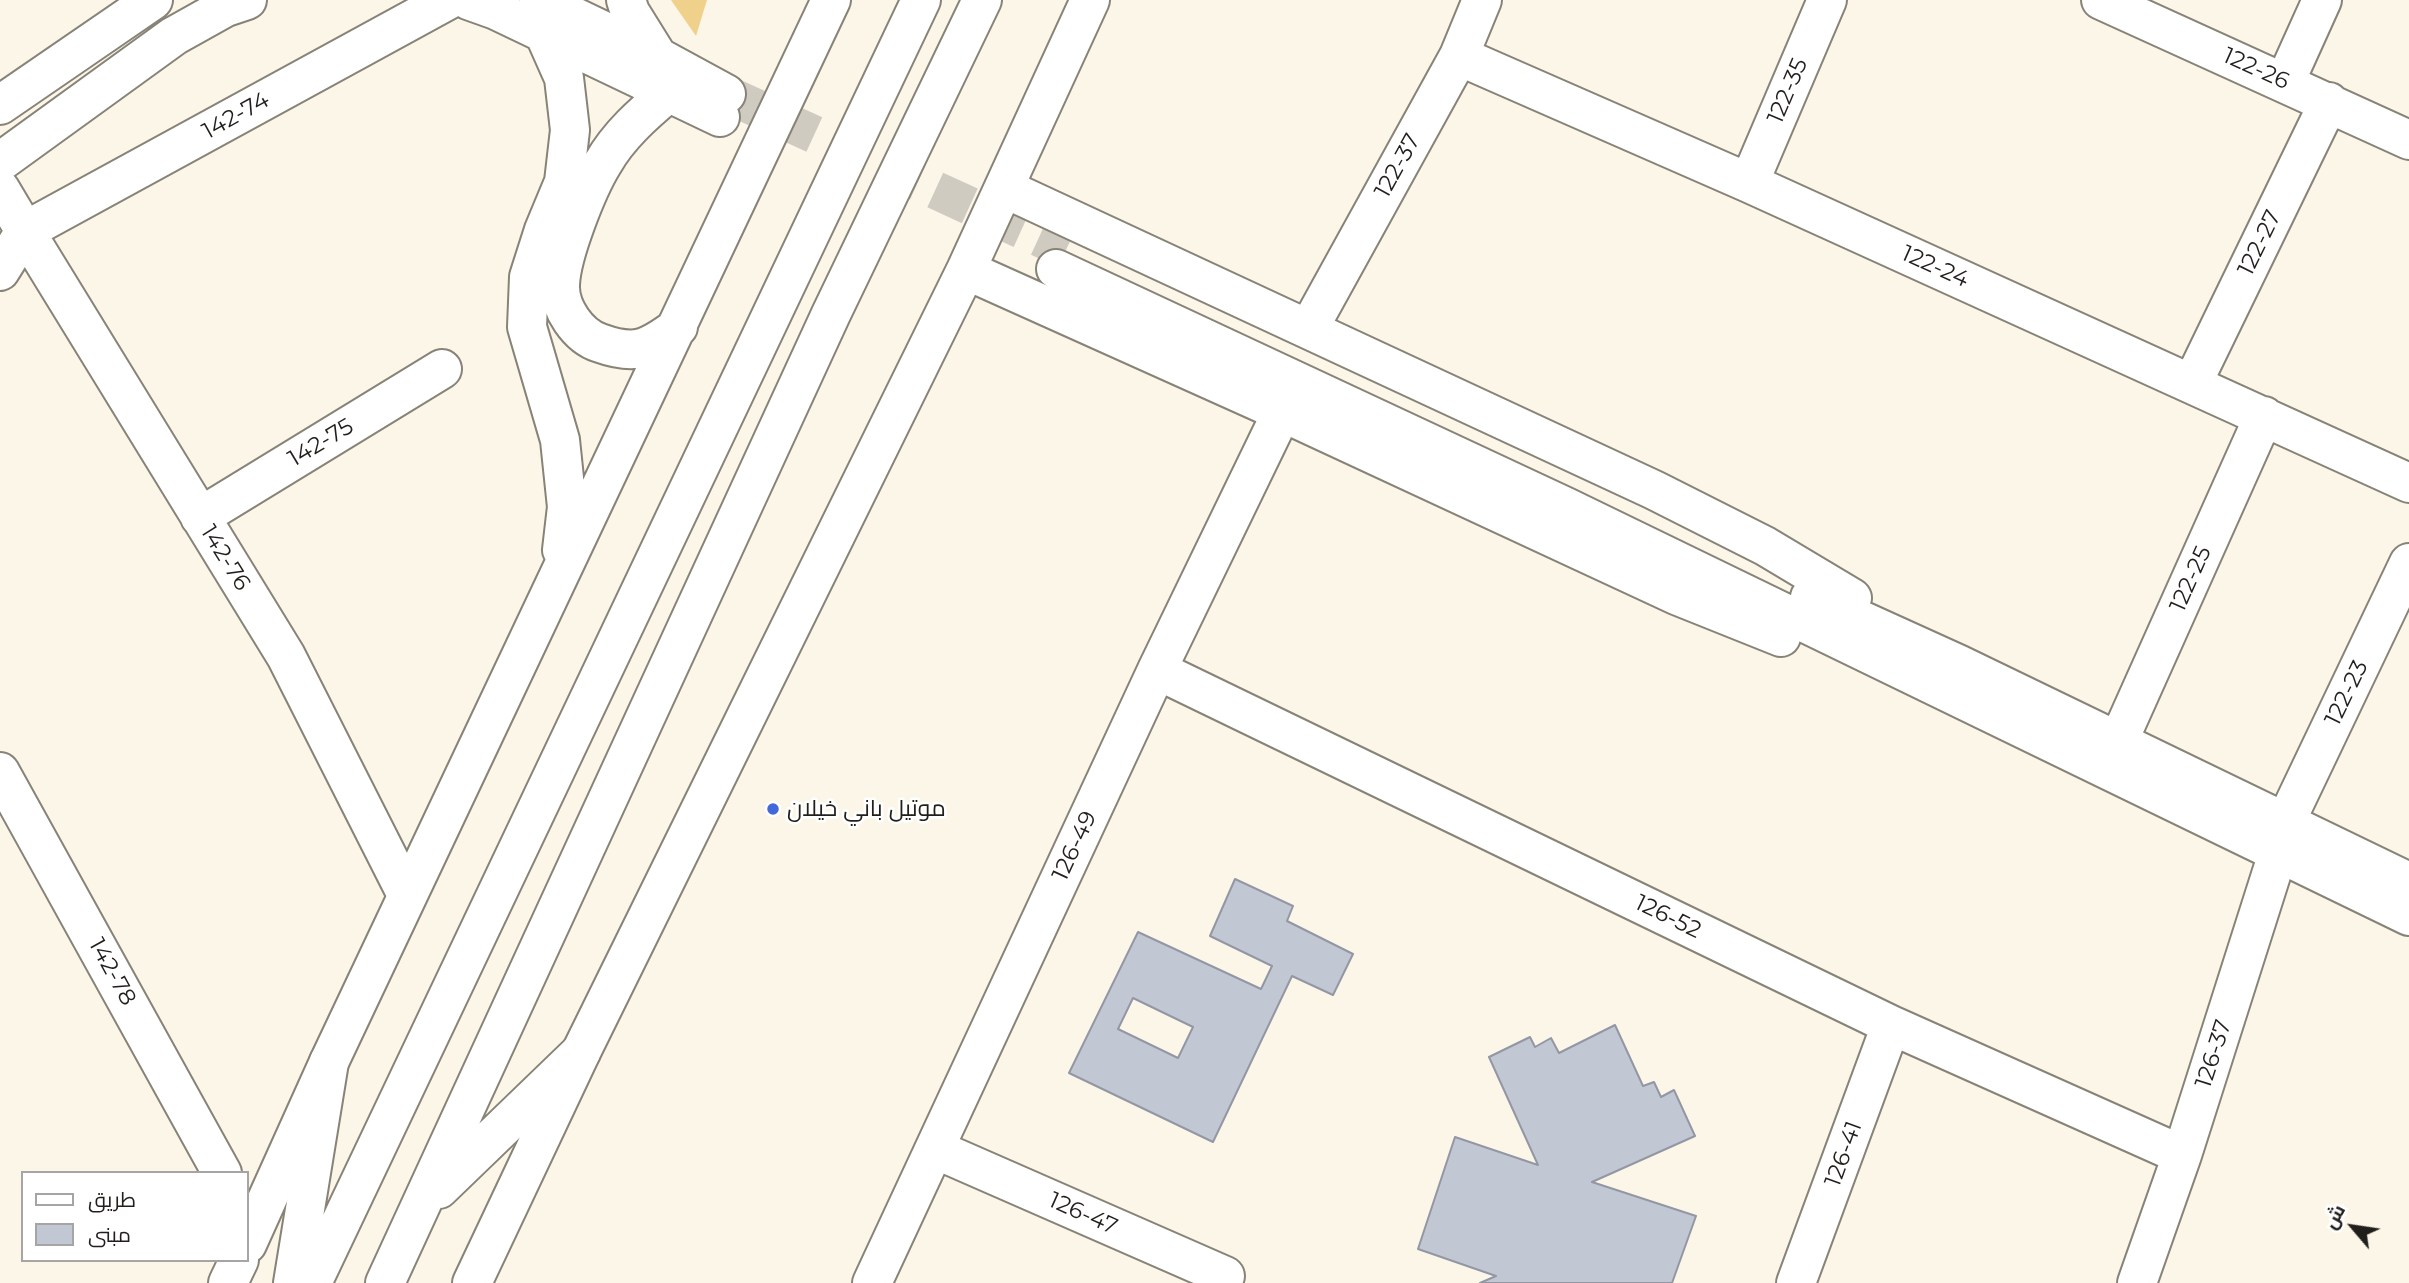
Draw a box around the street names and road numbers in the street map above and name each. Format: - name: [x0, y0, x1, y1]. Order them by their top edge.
- street label: 122-26: [2219, 42, 2293, 96]
- street label: 122-35: [1762, 54, 1814, 128]
- street label: 142-74: [198, 86, 274, 146]
- street label: 122-37: [1369, 129, 1427, 203]
- street label: 122-27: [2232, 206, 2288, 280]
- street label: 122-24: [1897, 240, 1973, 294]
- street label: 142-75: [283, 413, 359, 473]
- street label: 142-76: [194, 520, 256, 596]
- street label: 122-25: [2164, 542, 2218, 616]
- street label: 122-23: [2320, 656, 2374, 730]
- street label: 126-49: [1047, 807, 1103, 885]
- street label: 126-52: [1630, 889, 1706, 945]
- street label: 142-78: [82, 934, 142, 1010]
- street label: 126-37: [2190, 1016, 2238, 1092]
- street label: 126-41: [1820, 1118, 1868, 1190]
- street label: 126-47: [1044, 1187, 1122, 1241]

